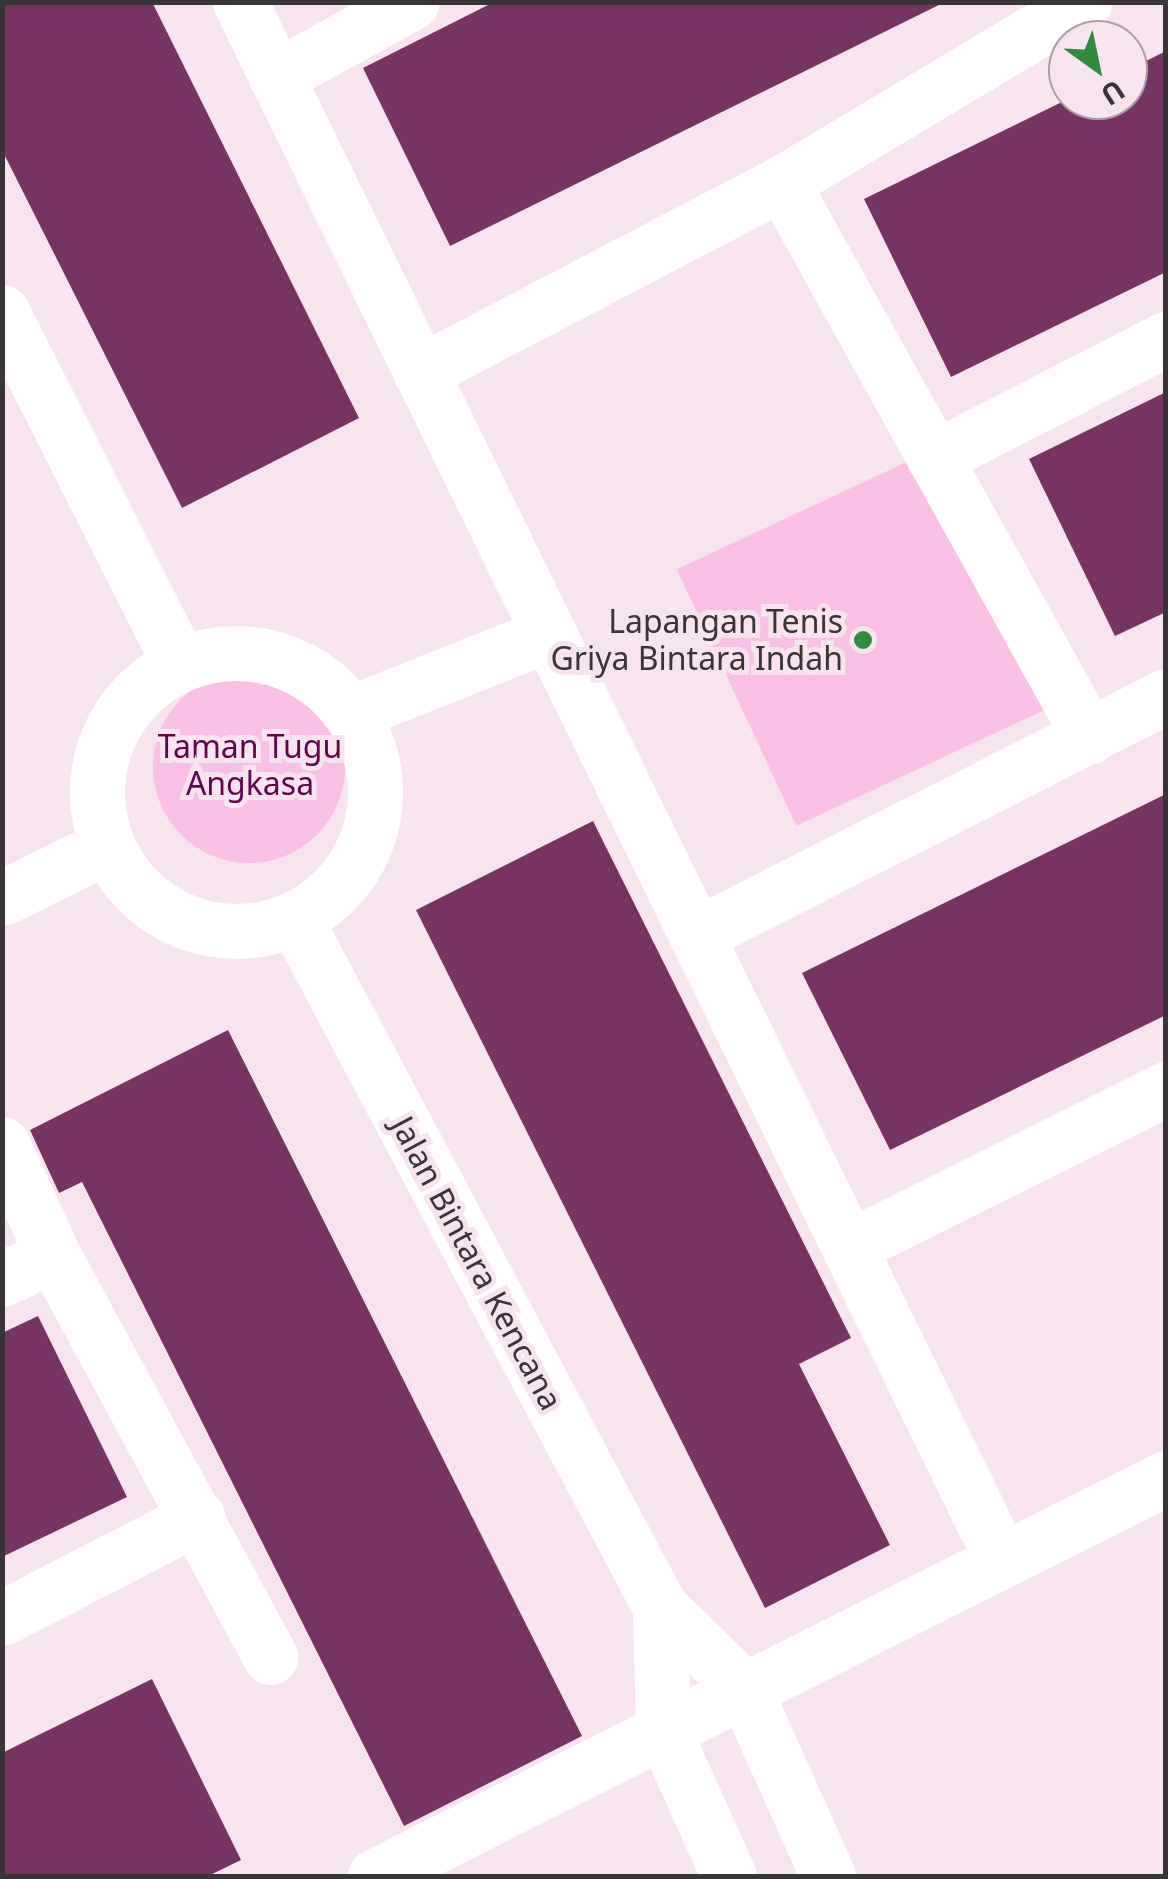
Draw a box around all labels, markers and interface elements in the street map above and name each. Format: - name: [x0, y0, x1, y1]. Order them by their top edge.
- north arrow: [1048, 20, 1148, 120]
- text: U: [1094, 72, 1132, 115]
- place label: Lapangan Tenis Griya Bintara Indah: [550, 603, 843, 678]
- marker: Lapangan Tenis Griya Bintara Indah: [852, 629, 874, 651]
- park label: Taman Tugu Angkasa: [158, 728, 342, 803]
- street label: Jalan Bintara Kencana: [383, 1110, 571, 1416]

